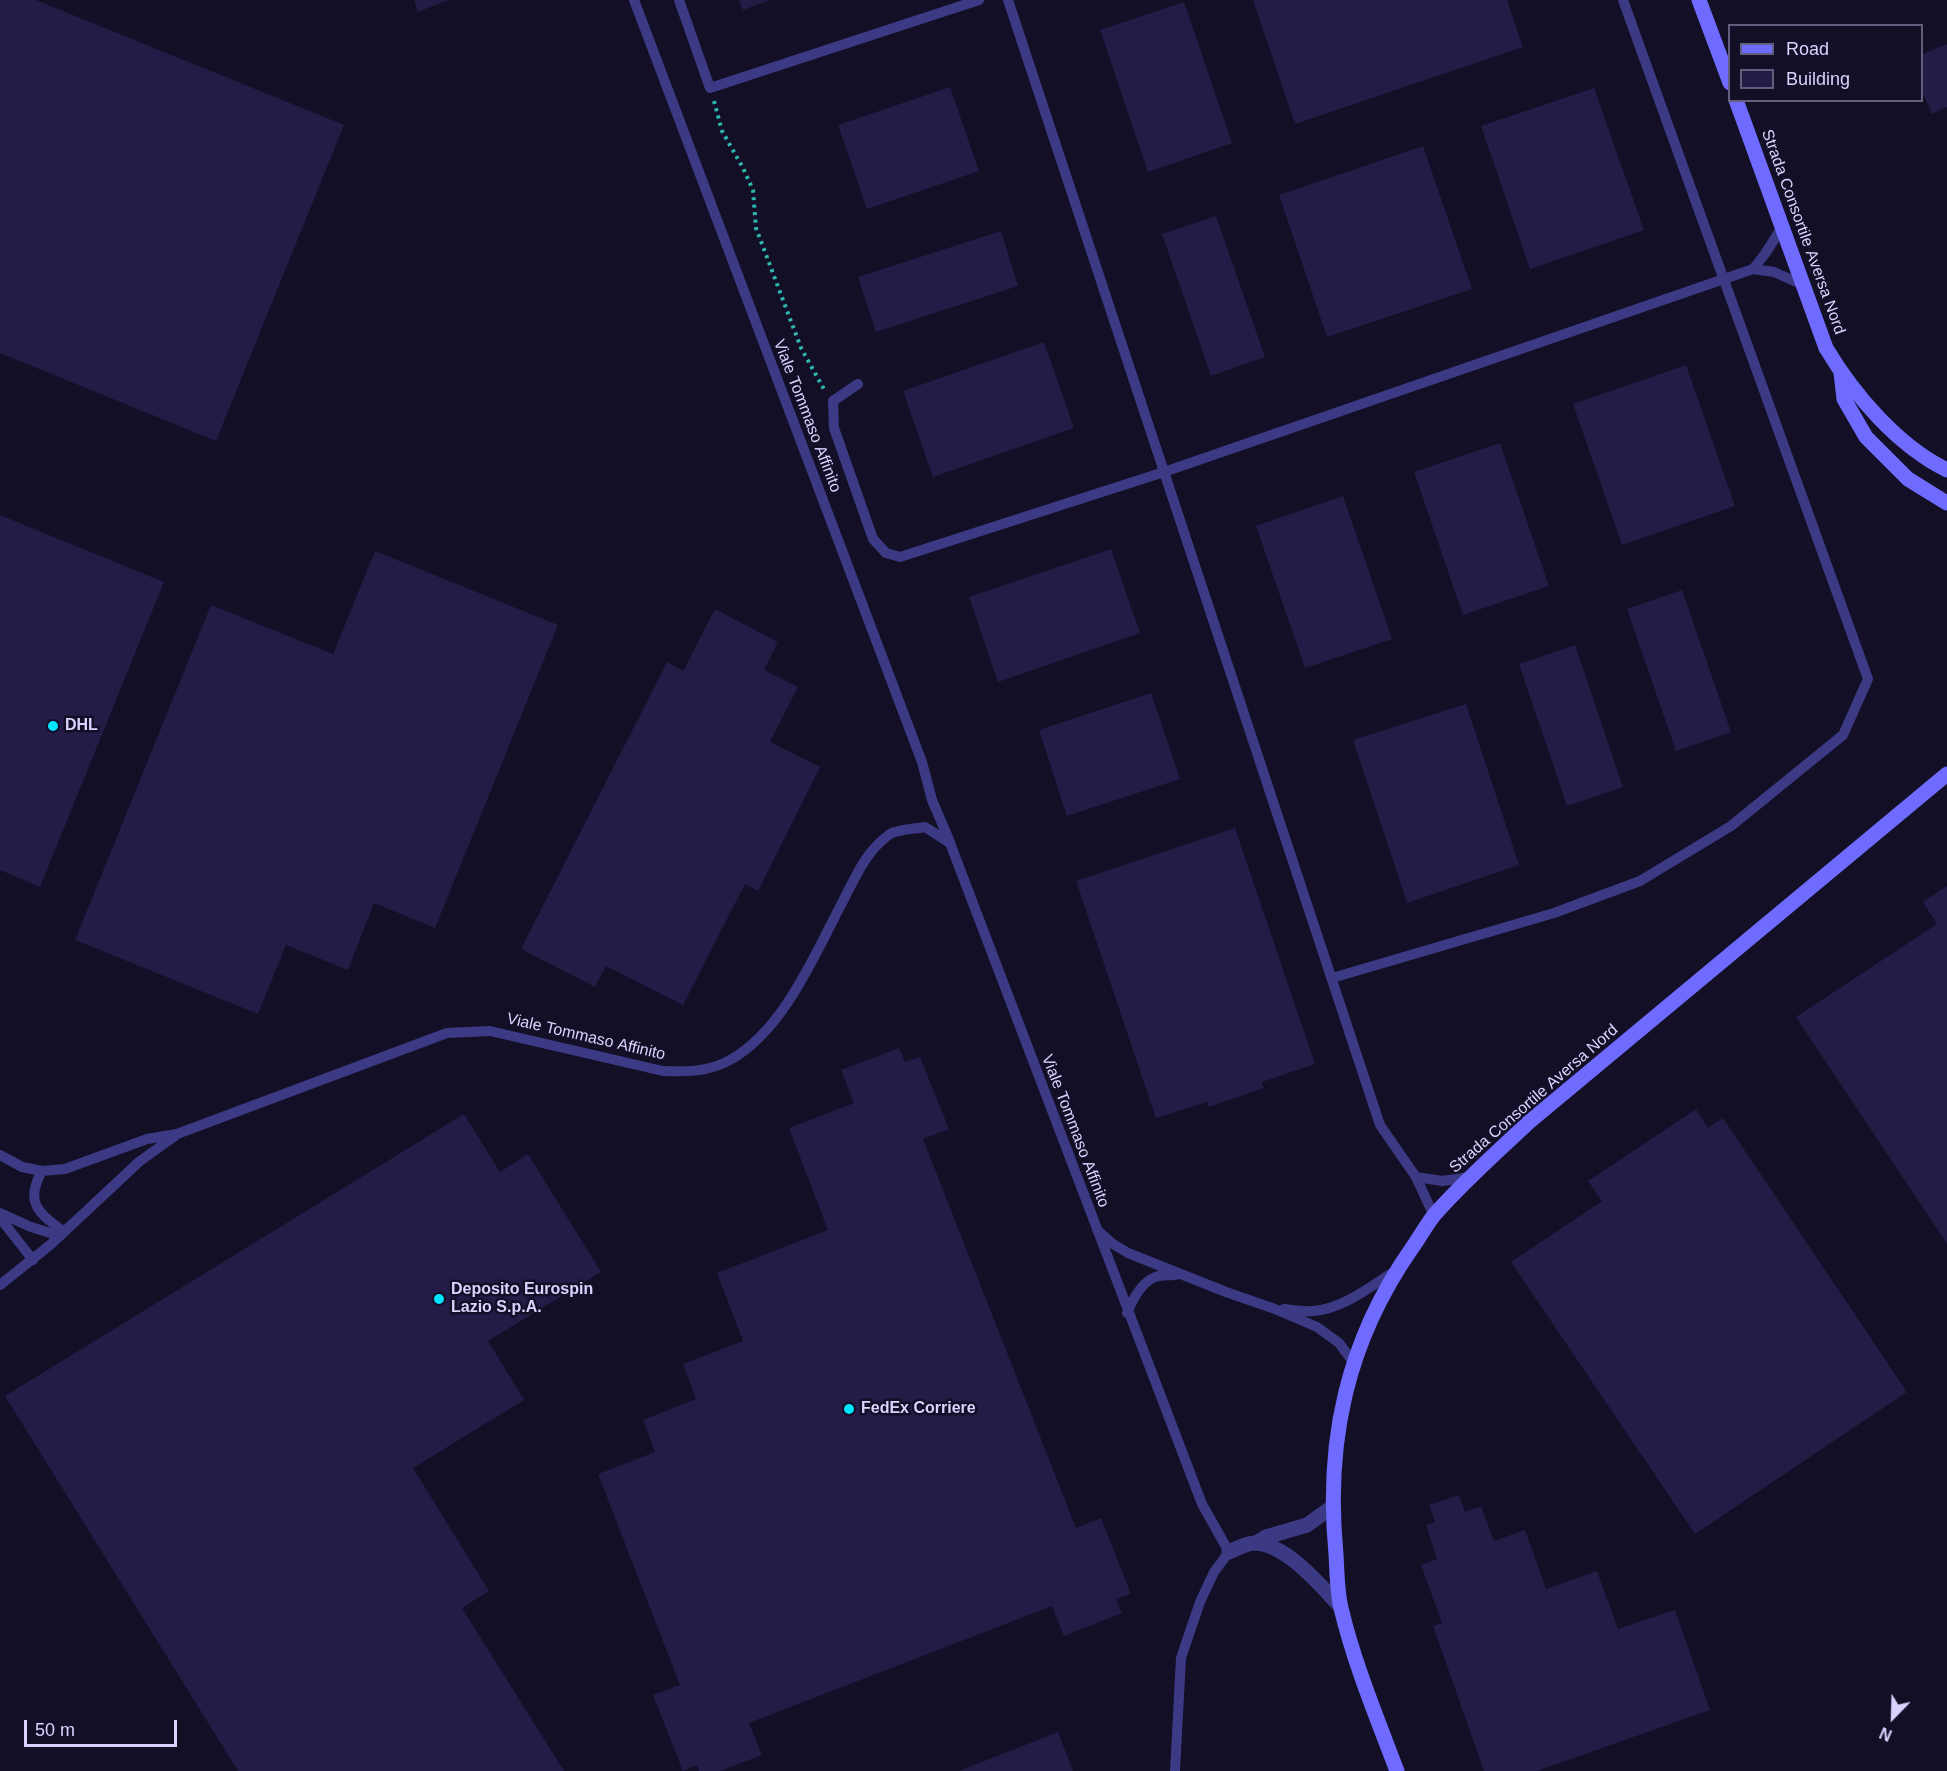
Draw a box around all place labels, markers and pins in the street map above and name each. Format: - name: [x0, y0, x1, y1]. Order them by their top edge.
- place label: DHL: [65, 716, 98, 736]
- marker: DHL: [46, 719, 60, 733]
- place label: Deposito Eurospin Lazio S.p.A.: [451, 1280, 593, 1318]
- marker: Deposito Eurospin Lazio S.p.A.: [432, 1292, 446, 1306]
- place label: FedEx Corriere: [861, 1399, 976, 1419]
- marker: FedEx Corriere: [842, 1402, 856, 1416]

